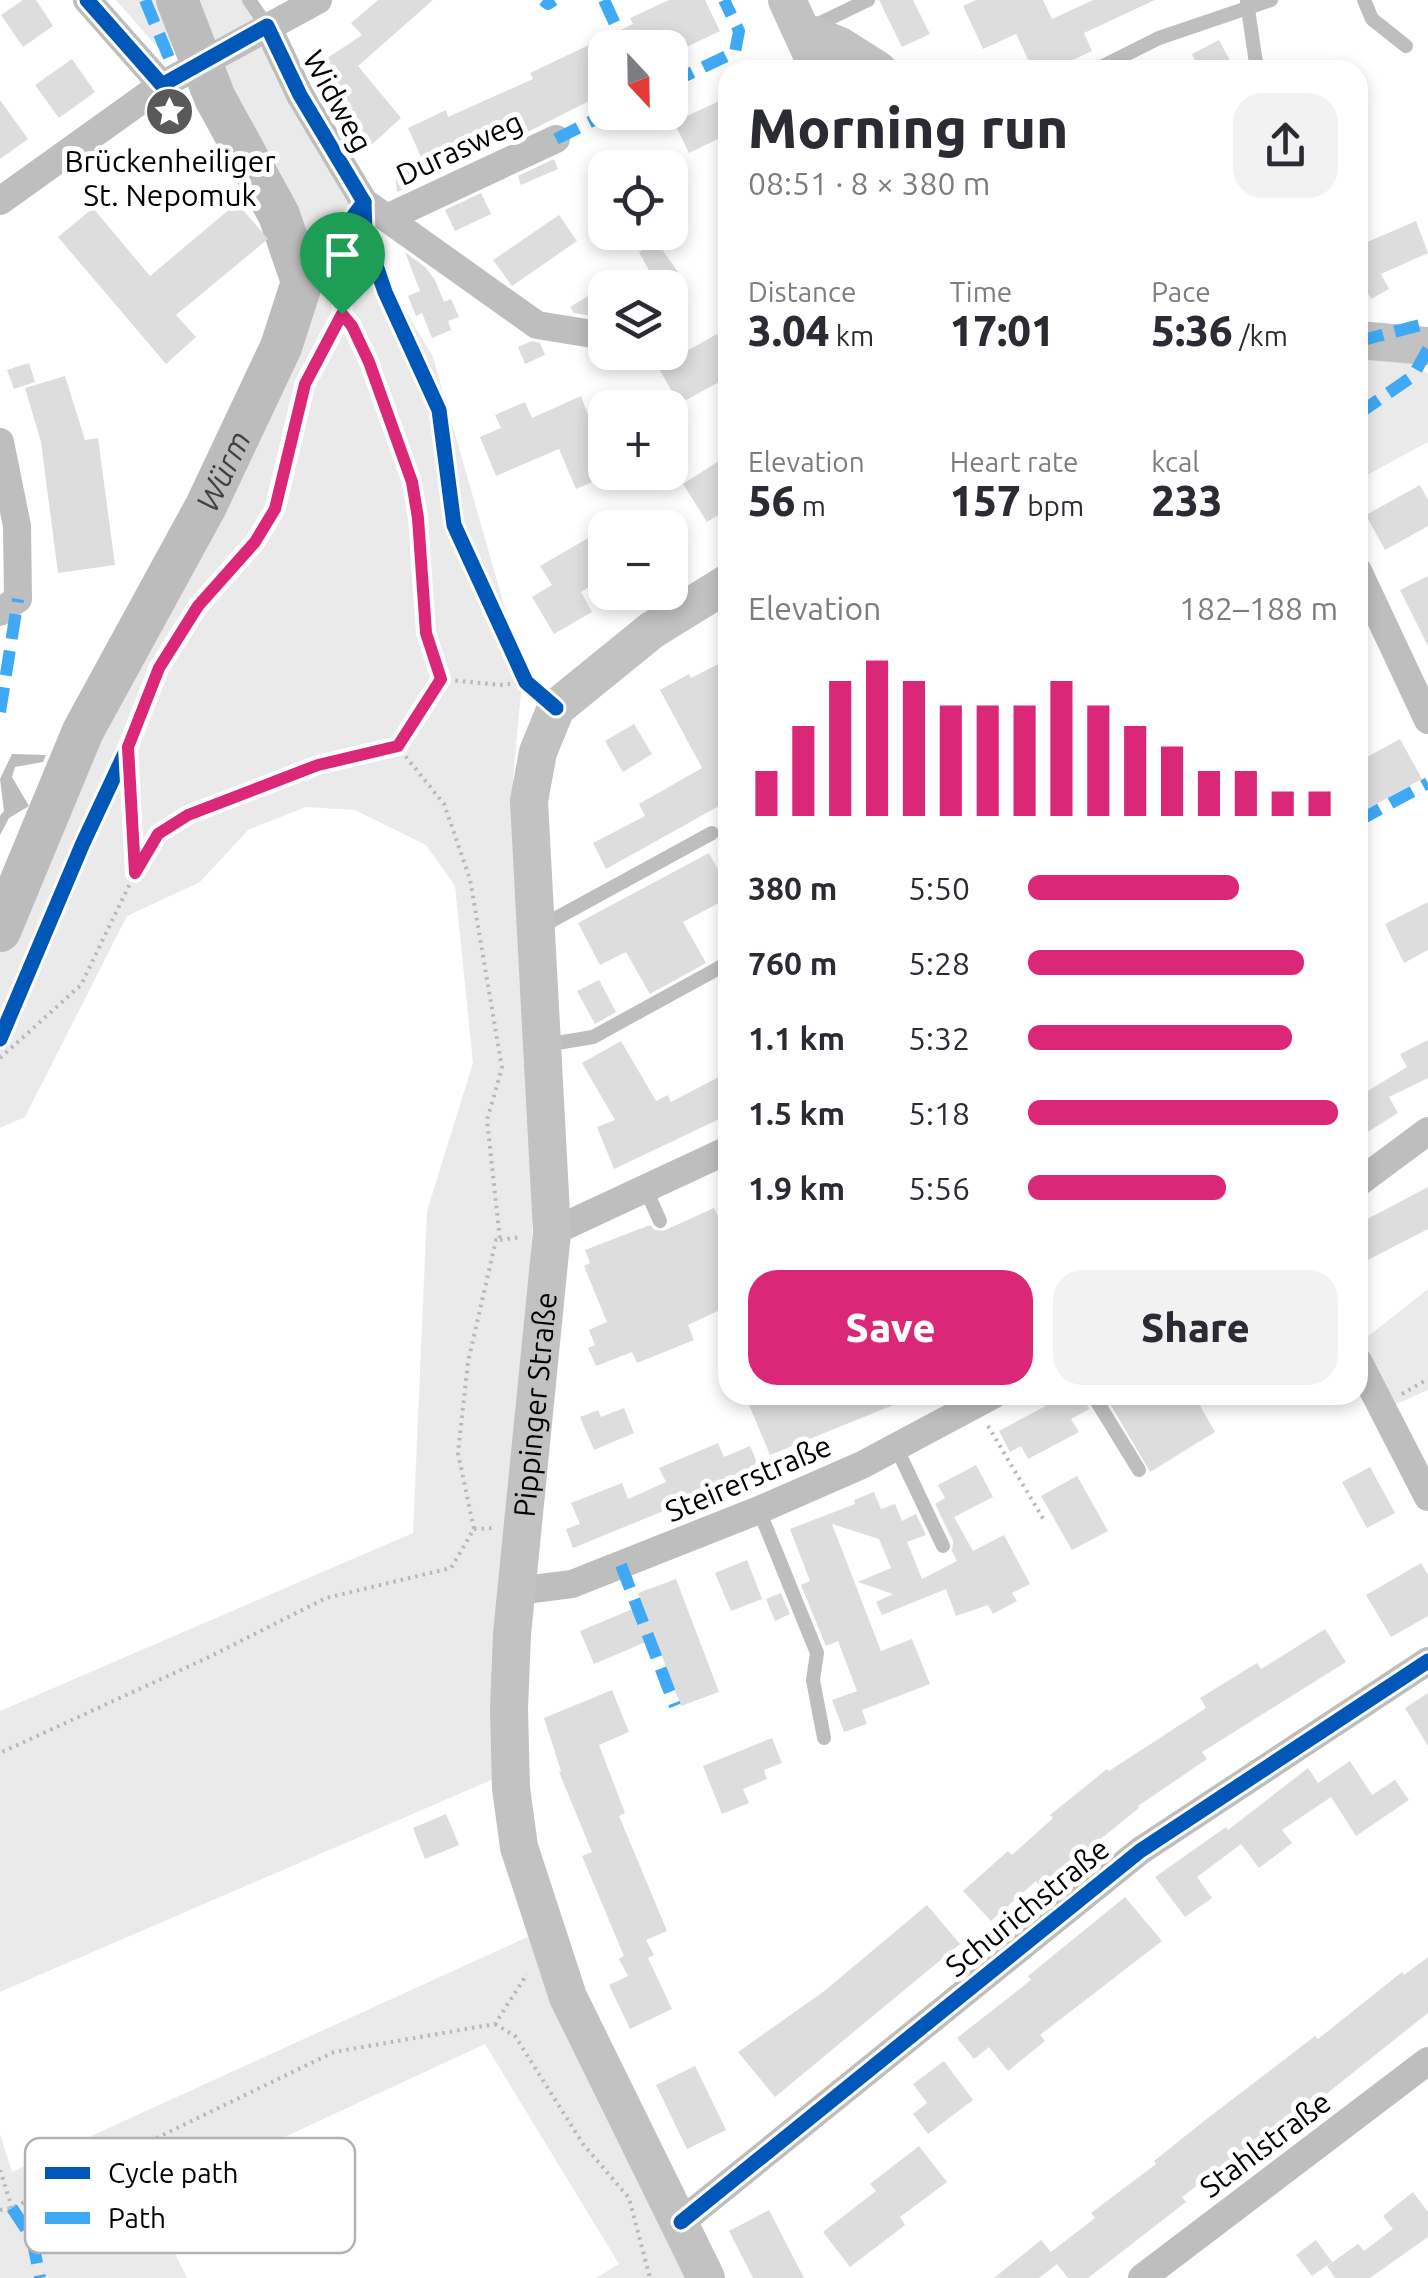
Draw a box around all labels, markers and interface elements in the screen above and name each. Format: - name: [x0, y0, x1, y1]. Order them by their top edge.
- north arrow: [588, 30, 688, 130]
- map controls: [588, 30, 688, 610]
- street label: Widweg: [296, 45, 380, 157]
- place icon: Brückenheiliger St. Nepomuk: [144, 86, 196, 138]
- button: share: [1233, 93, 1338, 198]
- text: Morning run: [748, 97, 1069, 158]
- street label: Durasweg: [391, 104, 527, 192]
- place label: Brückenheiliger St. Nepomuk: [64, 144, 276, 212]
- button: locate: [588, 150, 688, 250]
- text: 08:51 · 8 × 380 m: [748, 165, 990, 201]
- pin: [300, 212, 385, 315]
- icon: arrive: [315, 227, 370, 282]
- button: layers: [588, 270, 688, 370]
- text: Distance: [748, 276, 856, 307]
- text: Time: [950, 276, 1012, 307]
- text: Pace: [1151, 276, 1211, 307]
- text: 3.04: [748, 307, 829, 354]
- text: 17:01: [950, 307, 1055, 354]
- text: 5:36: [1151, 307, 1233, 354]
- text: km: [829, 320, 874, 351]
- text: /km: [1233, 320, 1288, 351]
- button: +: [588, 390, 688, 490]
- water label: Würm: [188, 425, 257, 517]
- text: Elevation: [748, 446, 865, 477]
- text: Heart rate: [950, 446, 1078, 477]
- text: kcal: [1151, 446, 1200, 477]
- text: 56: [748, 477, 795, 524]
- text: 157: [950, 477, 1021, 524]
- text: 233: [1151, 477, 1222, 524]
- text: m: [795, 490, 826, 521]
- text: bpm: [1021, 490, 1084, 521]
- button: −: [588, 510, 688, 610]
- text: Elevation: [748, 590, 881, 626]
- text: 182–188 m: [1179, 590, 1338, 626]
- text: 380 m: [748, 870, 837, 906]
- text: 5:50: [908, 870, 970, 906]
- text: 760 m: [748, 945, 837, 981]
- text: 5:28: [908, 945, 970, 981]
- text: 1.1 km: [748, 1020, 845, 1056]
- text: 5:32: [908, 1020, 970, 1056]
- text: 1.5 km: [748, 1095, 845, 1131]
- text: 5:18: [908, 1095, 970, 1131]
- text: 1.9 km: [748, 1170, 845, 1206]
- text: 5:56: [908, 1170, 970, 1206]
- button: Save: [748, 1270, 1033, 1385]
- button: Share: [1053, 1270, 1338, 1385]
- street label: Pippinger Straße: [507, 1291, 563, 1519]
- street label: Steirerstraße: [660, 1428, 836, 1528]
- street label: Schurichstraße: [939, 1831, 1115, 1983]
- street label: Stahlstraße: [1193, 2084, 1337, 2204]
- legend: [25, 2138, 355, 2253]
- text: Cycle path: [108, 2157, 239, 2188]
- text: Path: [108, 2202, 166, 2233]

